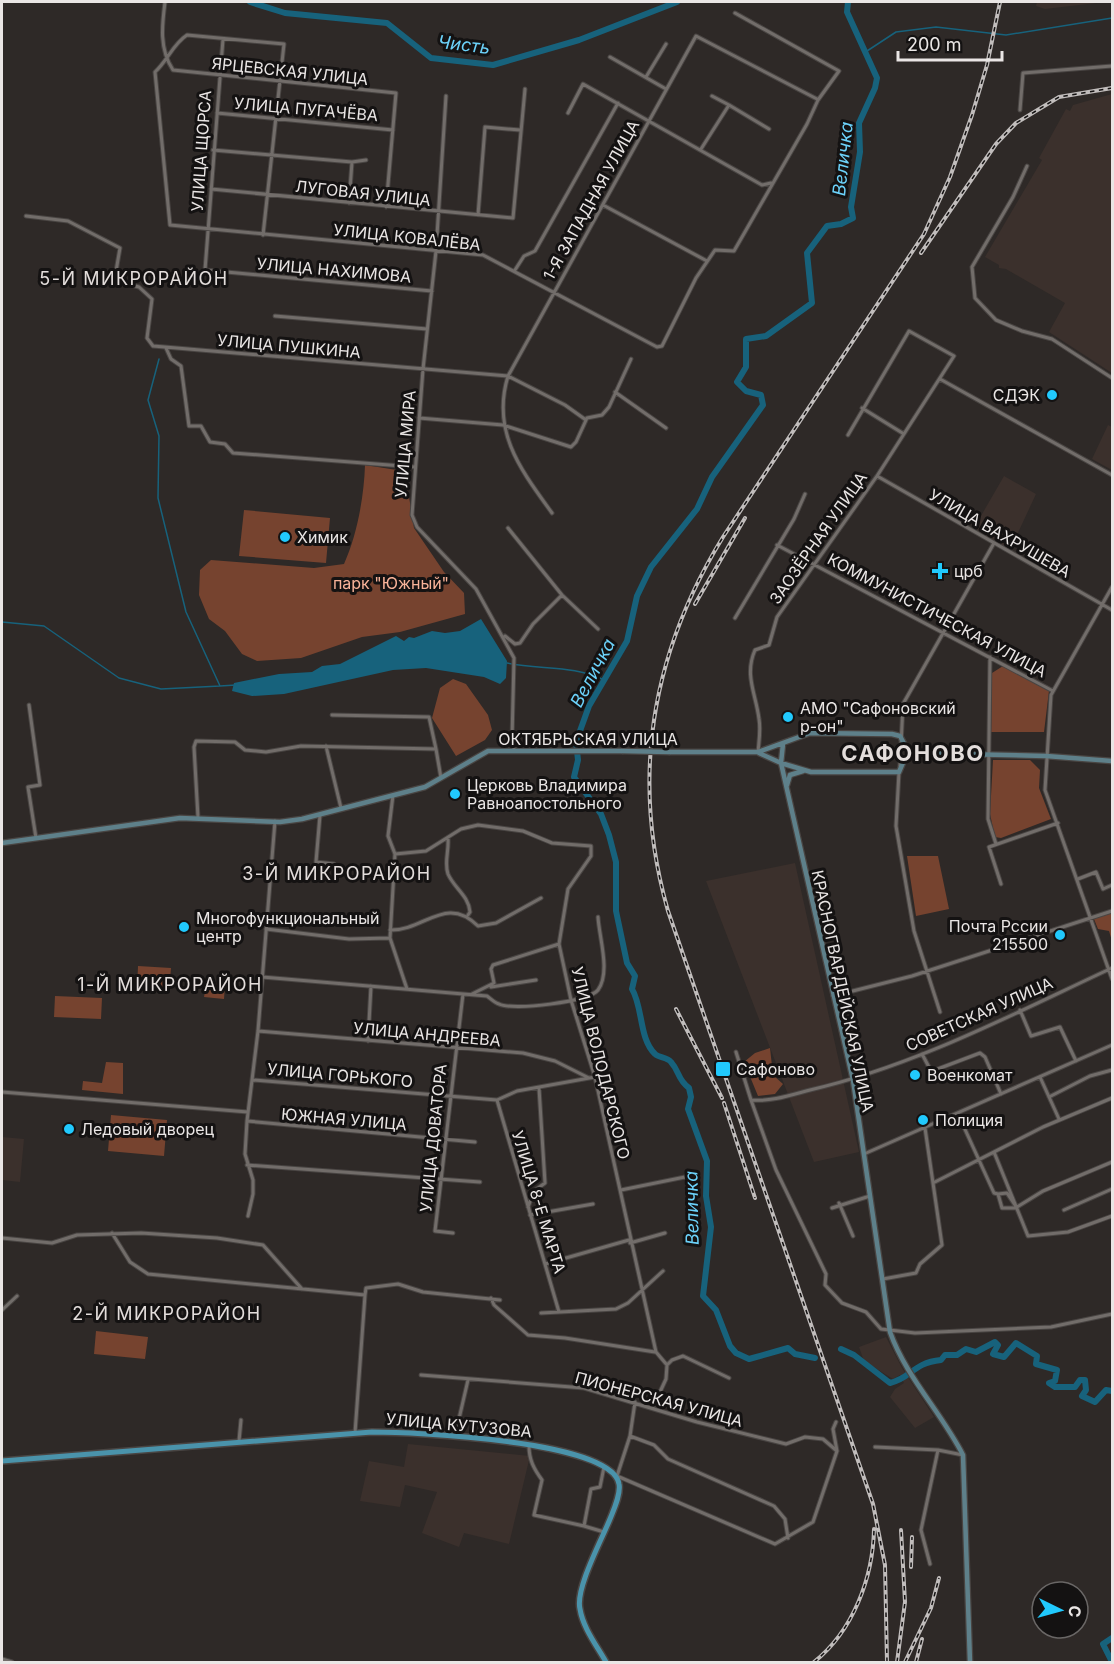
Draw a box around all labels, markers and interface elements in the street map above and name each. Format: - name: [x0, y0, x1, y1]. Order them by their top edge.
- scale bar: [898, 24, 1002, 62]
- water label: Чисть: [437, 31, 491, 58]
- text: 200 m: [907, 34, 962, 55]
- street label: ЯРЦЕВСКАЯ УЛИЦА: [211, 53, 369, 89]
- street label: УЛИЦА ЩОРСА: [187, 90, 215, 212]
- street label: УЛИЦА ПУГАЧЁВА: [233, 93, 379, 125]
- street label: 1-Я ЗАПАДНАЯ УЛИЦА: [539, 116, 643, 284]
- water label: Величка: [828, 121, 857, 197]
- street label: ЛУГОВАЯ УЛИЦА: [294, 176, 432, 210]
- street label: УЛИЦА КОВАЛЁВА: [332, 219, 482, 255]
- street label: УЛИЦА НАХИМОВА: [256, 253, 412, 287]
- district label: 5-Й МИКРОРАЙОН: [39, 267, 229, 289]
- street label: УЛИЦА ПУШКИНА: [216, 330, 362, 362]
- place label: СДЭК: [993, 385, 1040, 405]
- marker: СДЭК: [1045, 388, 1059, 402]
- street label: УЛИЦА МИРА: [390, 389, 420, 499]
- street label: ЗАОЗЁРНАЯ УЛИЦА: [765, 468, 871, 608]
- street label: УЛИЦА ВАХРУШЕВА: [926, 484, 1074, 582]
- place label: Химик: [297, 527, 348, 547]
- marker: Химик: [278, 530, 292, 544]
- street label: КОММУНИСТИЧЕСКАЯ УЛИЦА: [824, 549, 1050, 681]
- place label: црб: [954, 561, 983, 581]
- marker: црб: [931, 562, 949, 580]
- park label: парк "Южный": [333, 573, 449, 593]
- water label: Величка: [566, 635, 619, 711]
- place label: АМО "Сафоновский р-он": [800, 698, 956, 736]
- marker: АМО "Сафоновский р-он": [781, 710, 795, 724]
- street label: ОКТЯБРЬСКАЯ УЛИЦА: [498, 729, 678, 749]
- district label: САФОНОВО: [841, 740, 985, 766]
- place label: Церковь Владимира Равноапостольного: [467, 775, 627, 813]
- marker: Церковь Владимира Равноапостольного: [448, 787, 462, 801]
- district label: 3-Й МИКРОРАЙОН: [242, 862, 432, 884]
- street label: КРАСНОГВАРДЕЙСКАЯ УЛИЦА: [808, 868, 878, 1114]
- place label: Многофункциональный центр: [196, 908, 380, 946]
- place label: Почта Рссии 215500: [949, 916, 1048, 954]
- marker: Многофункциональный центр: [177, 920, 191, 934]
- marker: Почта Рссии 215500: [1053, 928, 1067, 942]
- street label: УЛИЦА ВОЛОДАРСКОГО: [567, 965, 635, 1161]
- district label: 1-Й МИКРОРАЙОН: [77, 973, 263, 995]
- street label: СОВЕТСКАЯ УЛИЦА: [902, 973, 1056, 1055]
- street label: УЛИЦА АНДРЕЕВА: [352, 1018, 502, 1050]
- street label: УЛИЦА ГОРЬКОГО: [266, 1059, 414, 1091]
- place label: Сафоново: [736, 1059, 815, 1079]
- marker: Сафоново: [714, 1060, 732, 1078]
- street label: УЛИЦА ДОВАТОРА: [415, 1063, 451, 1213]
- place label: Военкомат: [927, 1065, 1013, 1085]
- marker: Военкомат: [908, 1068, 922, 1082]
- street label: ЮЖНАЯ УЛИЦА: [280, 1104, 408, 1134]
- place label: Полиция: [935, 1110, 1003, 1130]
- marker: Полиция: [916, 1113, 930, 1127]
- place label: Ледовый дворец: [81, 1119, 215, 1139]
- marker: Ледовый дворец: [62, 1122, 76, 1136]
- street label: УЛИЦА 8-Е МАРТА: [508, 1128, 570, 1276]
- water label: Величка: [680, 1171, 703, 1245]
- district label: 2-Й МИКРОРАЙОН: [72, 1302, 262, 1324]
- street label: ПИОНЕРСКАЯ УЛИЦА: [573, 1367, 745, 1431]
- street label: УЛИЦА КУТУЗОВА: [385, 1409, 533, 1441]
- north arrow: [1030, 1580, 1090, 1640]
- text: С: [1064, 1605, 1085, 1618]

